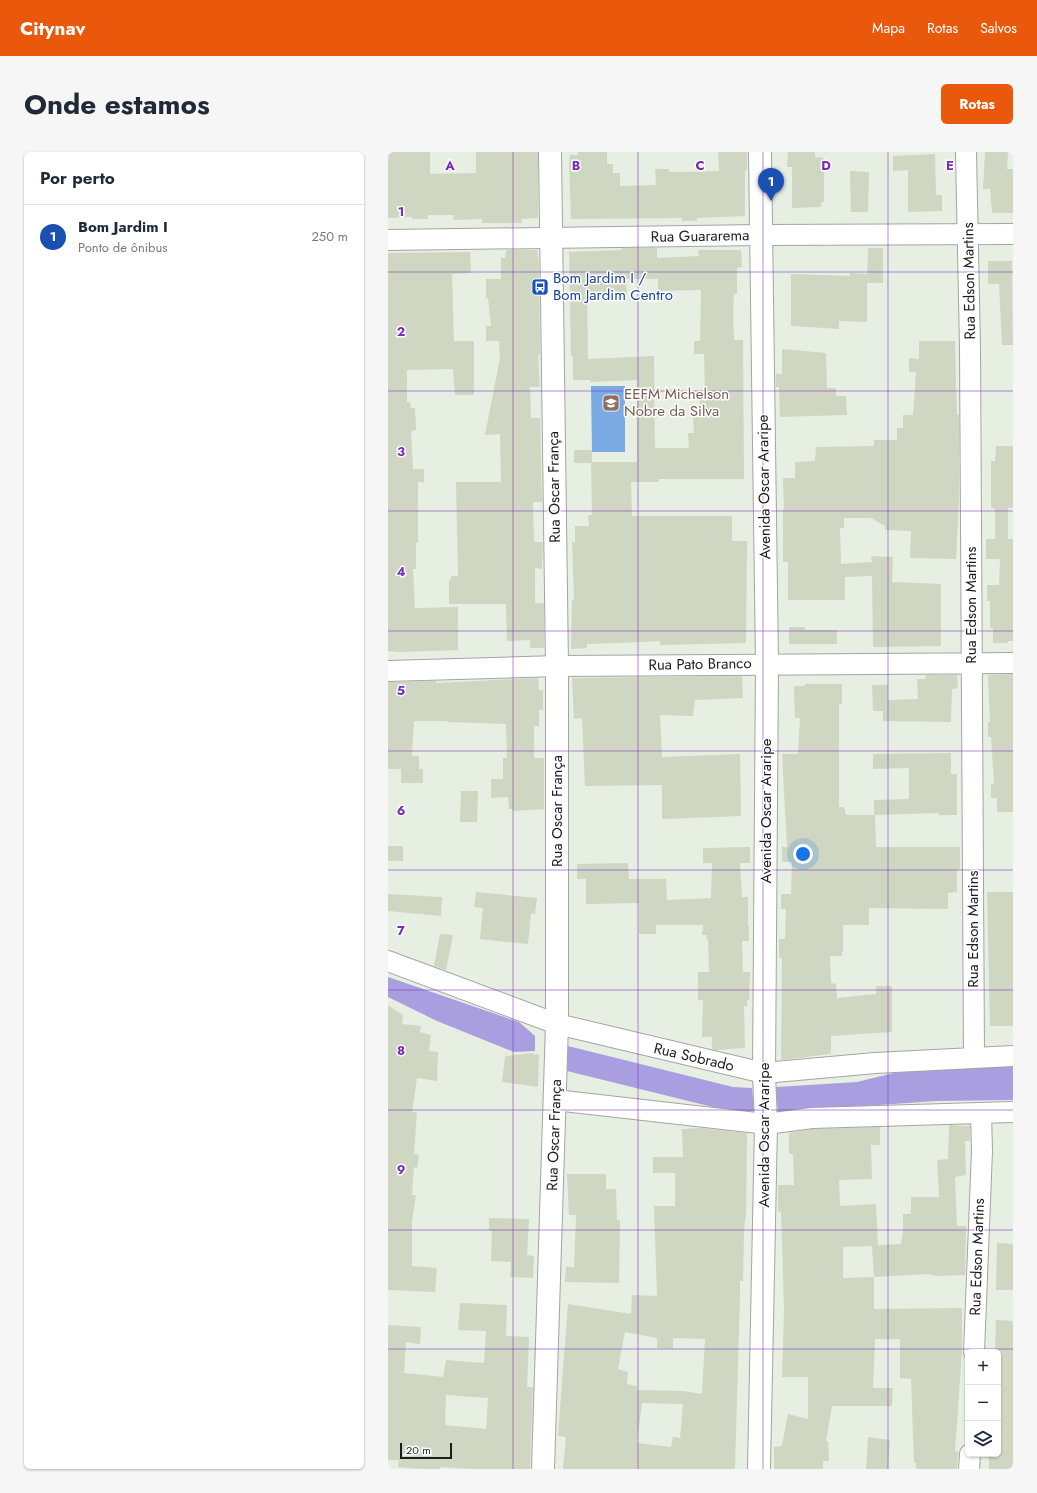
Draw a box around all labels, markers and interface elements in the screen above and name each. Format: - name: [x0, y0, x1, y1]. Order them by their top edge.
- text: Citynav: [20, 15, 86, 42]
- text: Mapa: [872, 18, 905, 38]
- text: Rotas: [927, 18, 958, 38]
- text: Salvos: [980, 18, 1017, 38]
- text: Onde estamos: [24, 84, 210, 125]
- button: Rotas: [941, 84, 1013, 124]
- text: A: [444, 156, 455, 175]
- text: B: [572, 156, 581, 175]
- text: C: [695, 156, 705, 175]
- text: D: [821, 156, 831, 175]
- text: E: [946, 156, 954, 175]
- text: Por perto: [40, 166, 115, 190]
- pin: 1: [758, 168, 784, 201]
- text: 1: [398, 202, 404, 221]
- text: Bom Jardim I: [78, 216, 168, 238]
- street label: Rua Edson Martins: [957, 222, 981, 340]
- street label: Rua Guararema: [650, 224, 750, 248]
- text: 1: [50, 227, 56, 246]
- text: 250 m: [311, 227, 348, 246]
- text: Ponto de ônibus: [78, 238, 168, 257]
- place label: Bom Jardim I / Bom Jardim Centro: [553, 267, 673, 306]
- bus stop icon: Bom Jardim I / Bom Jardim Centro: [530, 277, 550, 297]
- text: 2: [397, 322, 405, 341]
- place label: EEFM Michelson Nobre da Silva: [624, 383, 729, 422]
- school or university icon: EEFM Michelson Nobre da Silva: [601, 393, 621, 413]
- street label: Avenida Oscar Araripe: [752, 414, 776, 560]
- street label: Rua Oscar França: [542, 431, 566, 543]
- text: 3: [397, 442, 405, 461]
- street label: Rua Edson Martins: [960, 546, 982, 664]
- text: 4: [396, 562, 406, 581]
- street label: Rua Pato Branco: [648, 652, 752, 676]
- text: 5: [397, 681, 405, 700]
- street label: Avenida Oscar Araripe: [755, 738, 777, 883]
- street label: Rua Oscar França: [546, 755, 568, 867]
- text: 6: [397, 801, 406, 820]
- your location: [793, 844, 813, 864]
- street label: Rua Edson Martins: [962, 870, 984, 988]
- text: 7: [397, 921, 405, 940]
- street label: Rua Sobrado: [652, 1037, 736, 1077]
- text: 8: [397, 1041, 405, 1060]
- street label: Avenida Oscar Araripe: [753, 1062, 775, 1207]
- street label: Rua Oscar França: [541, 1079, 567, 1191]
- text: 9: [397, 1160, 406, 1179]
- street label: Rua Edson Martins: [964, 1198, 990, 1316]
- map controls: [965, 1349, 1001, 1457]
- button: +: [965, 1349, 1001, 1385]
- button: −: [965, 1385, 1001, 1421]
- button: layers: [965, 1421, 1001, 1457]
- scale bar: [400, 1441, 452, 1460]
- text: 20 m: [406, 1442, 431, 1458]

